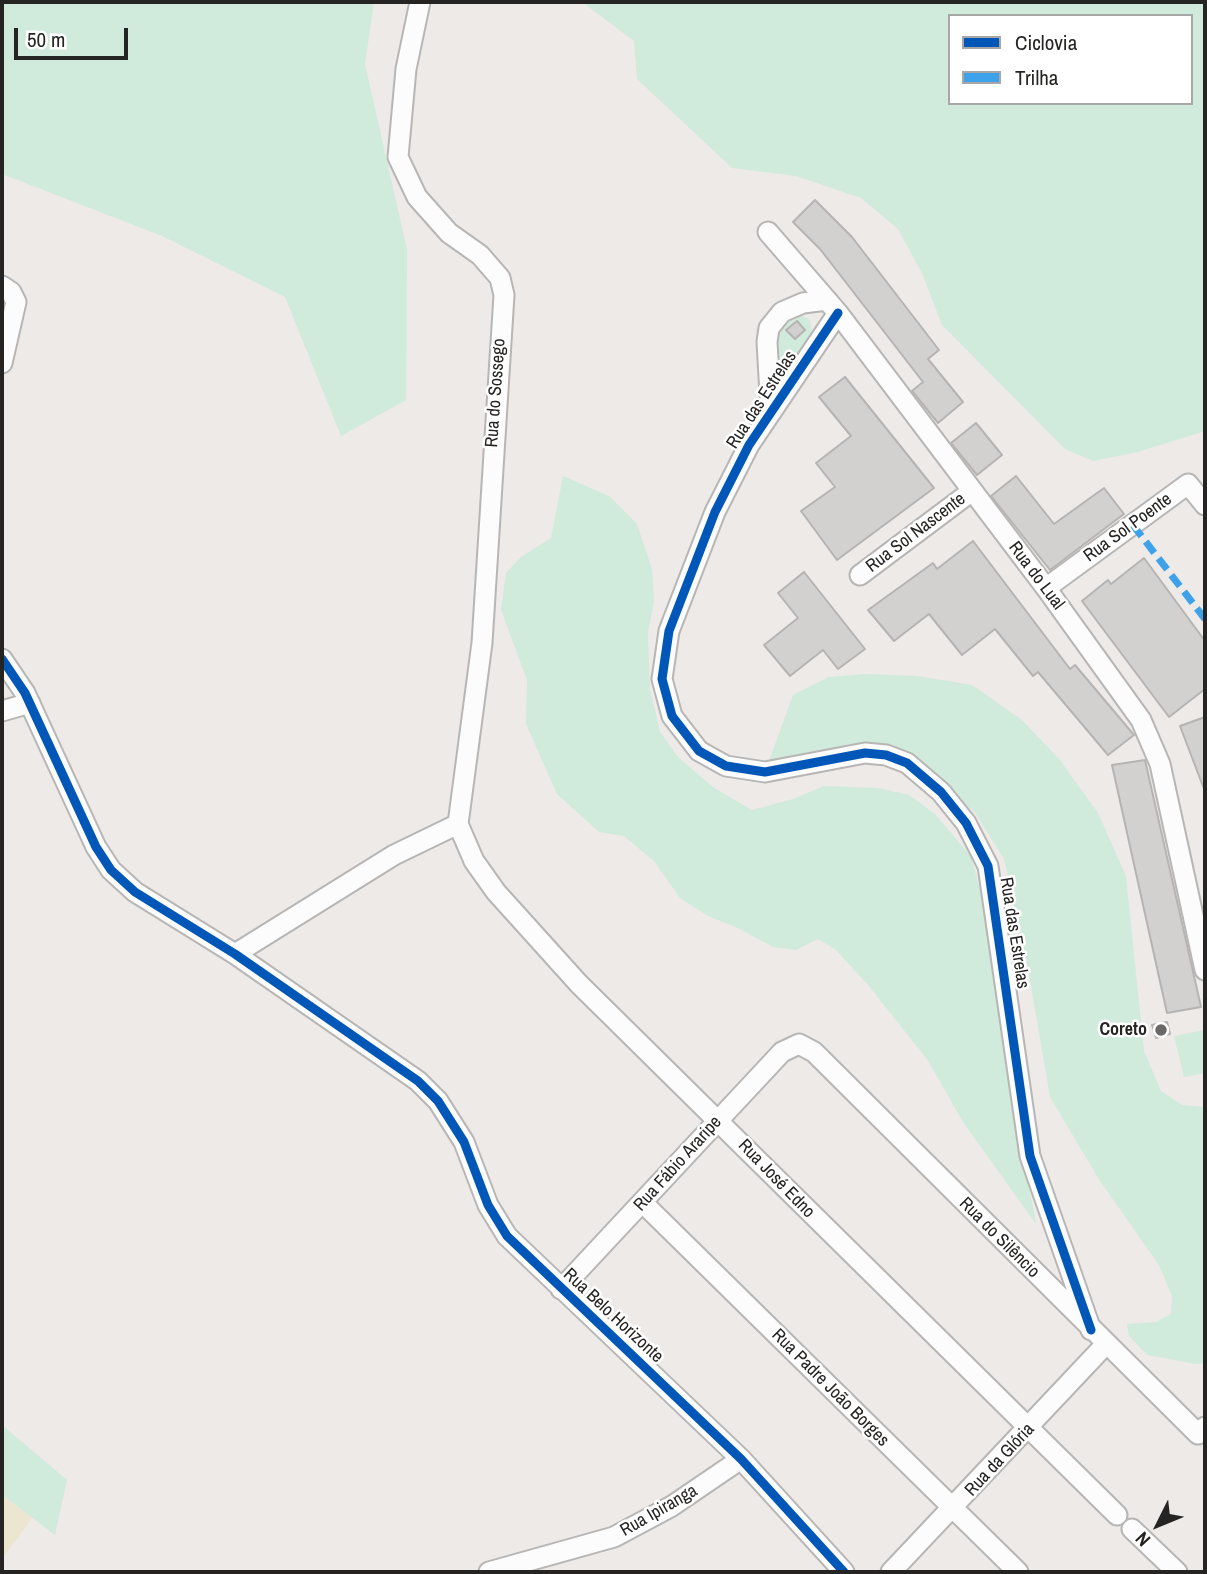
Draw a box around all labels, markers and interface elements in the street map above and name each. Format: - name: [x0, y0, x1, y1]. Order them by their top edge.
- scale bar: [18, 14, 131, 58]
- legend: [948, 14, 1193, 105]
- text: 50 m: [27, 25, 65, 54]
- text: Ciclovia: [1015, 28, 1077, 57]
- text: Trilha: [1015, 63, 1058, 92]
- street label: Rua do Sossego: [481, 338, 511, 448]
- street label: Rua das Estrelas: [722, 347, 802, 453]
- street label: Rua Sol Nascente: [862, 489, 970, 577]
- street label: Rua Sol Poente: [1080, 489, 1176, 567]
- street label: Rua do Lual: [1003, 538, 1069, 614]
- street label: Rua das Estrelas: [995, 876, 1033, 990]
- place label: Coreto: [1099, 1019, 1147, 1041]
- marker: Coreto: [1153, 1022, 1169, 1038]
- street label: Rua Fábio Araripe: [630, 1112, 726, 1216]
- street label: Rua José Edno: [733, 1135, 819, 1223]
- street label: Rua do Silêncio: [954, 1193, 1044, 1283]
- street label: Rua Belo Horizonte: [559, 1264, 667, 1368]
- street label: Rua Padre João Borges: [767, 1325, 893, 1451]
- street label: Rua da Glória: [961, 1419, 1039, 1501]
- street label: Rua Ipiranga: [617, 1480, 701, 1542]
- north arrow: [1123, 1490, 1193, 1560]
- text: N: [1129, 1526, 1156, 1552]

